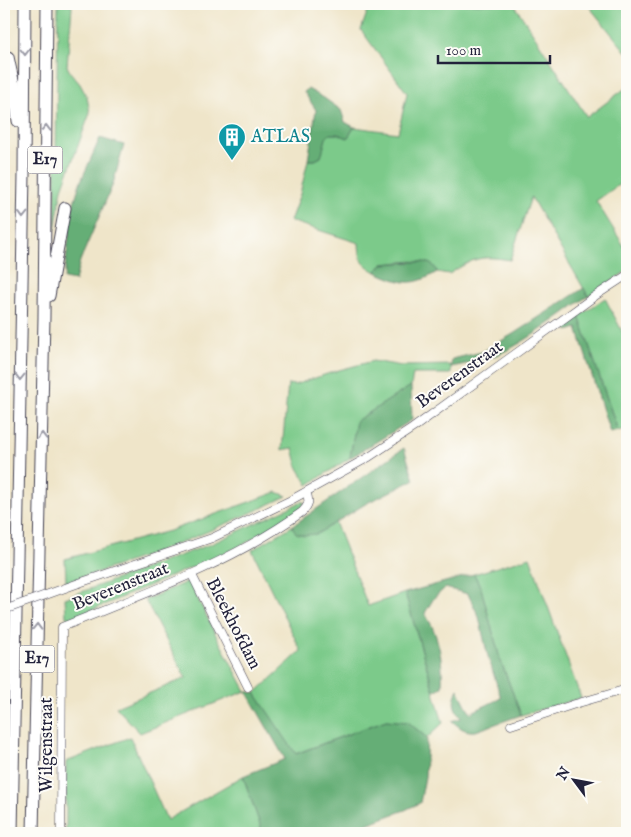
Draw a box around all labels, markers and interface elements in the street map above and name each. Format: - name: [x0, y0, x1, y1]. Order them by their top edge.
- scale bar: [438, 32, 551, 64]
- text: 100 m: [446, 41, 482, 60]
- one-way arrow: [20, 49, 30, 57]
- building icon: ATLAS: [217, 122, 247, 161]
- one-way arrow: [41, 124, 51, 132]
- place label: ATLAS: [250, 126, 310, 149]
- road number: E17: [28, 146, 62, 174]
- one-way arrow: [18, 211, 29, 219]
- street label: Beverenstraat: [412, 336, 508, 414]
- one-way arrow: [15, 374, 26, 382]
- one-way arrow: [36, 431, 47, 439]
- street label: Beverenstraat: [70, 557, 172, 617]
- street label: Bleekhofdam: [200, 574, 266, 674]
- one-way arrow: [32, 623, 43, 631]
- road number: E17: [20, 646, 54, 672]
- street label: Wilgenstraat: [36, 697, 59, 793]
- north arrow: [548, 754, 598, 804]
- text: N: [552, 764, 575, 784]

